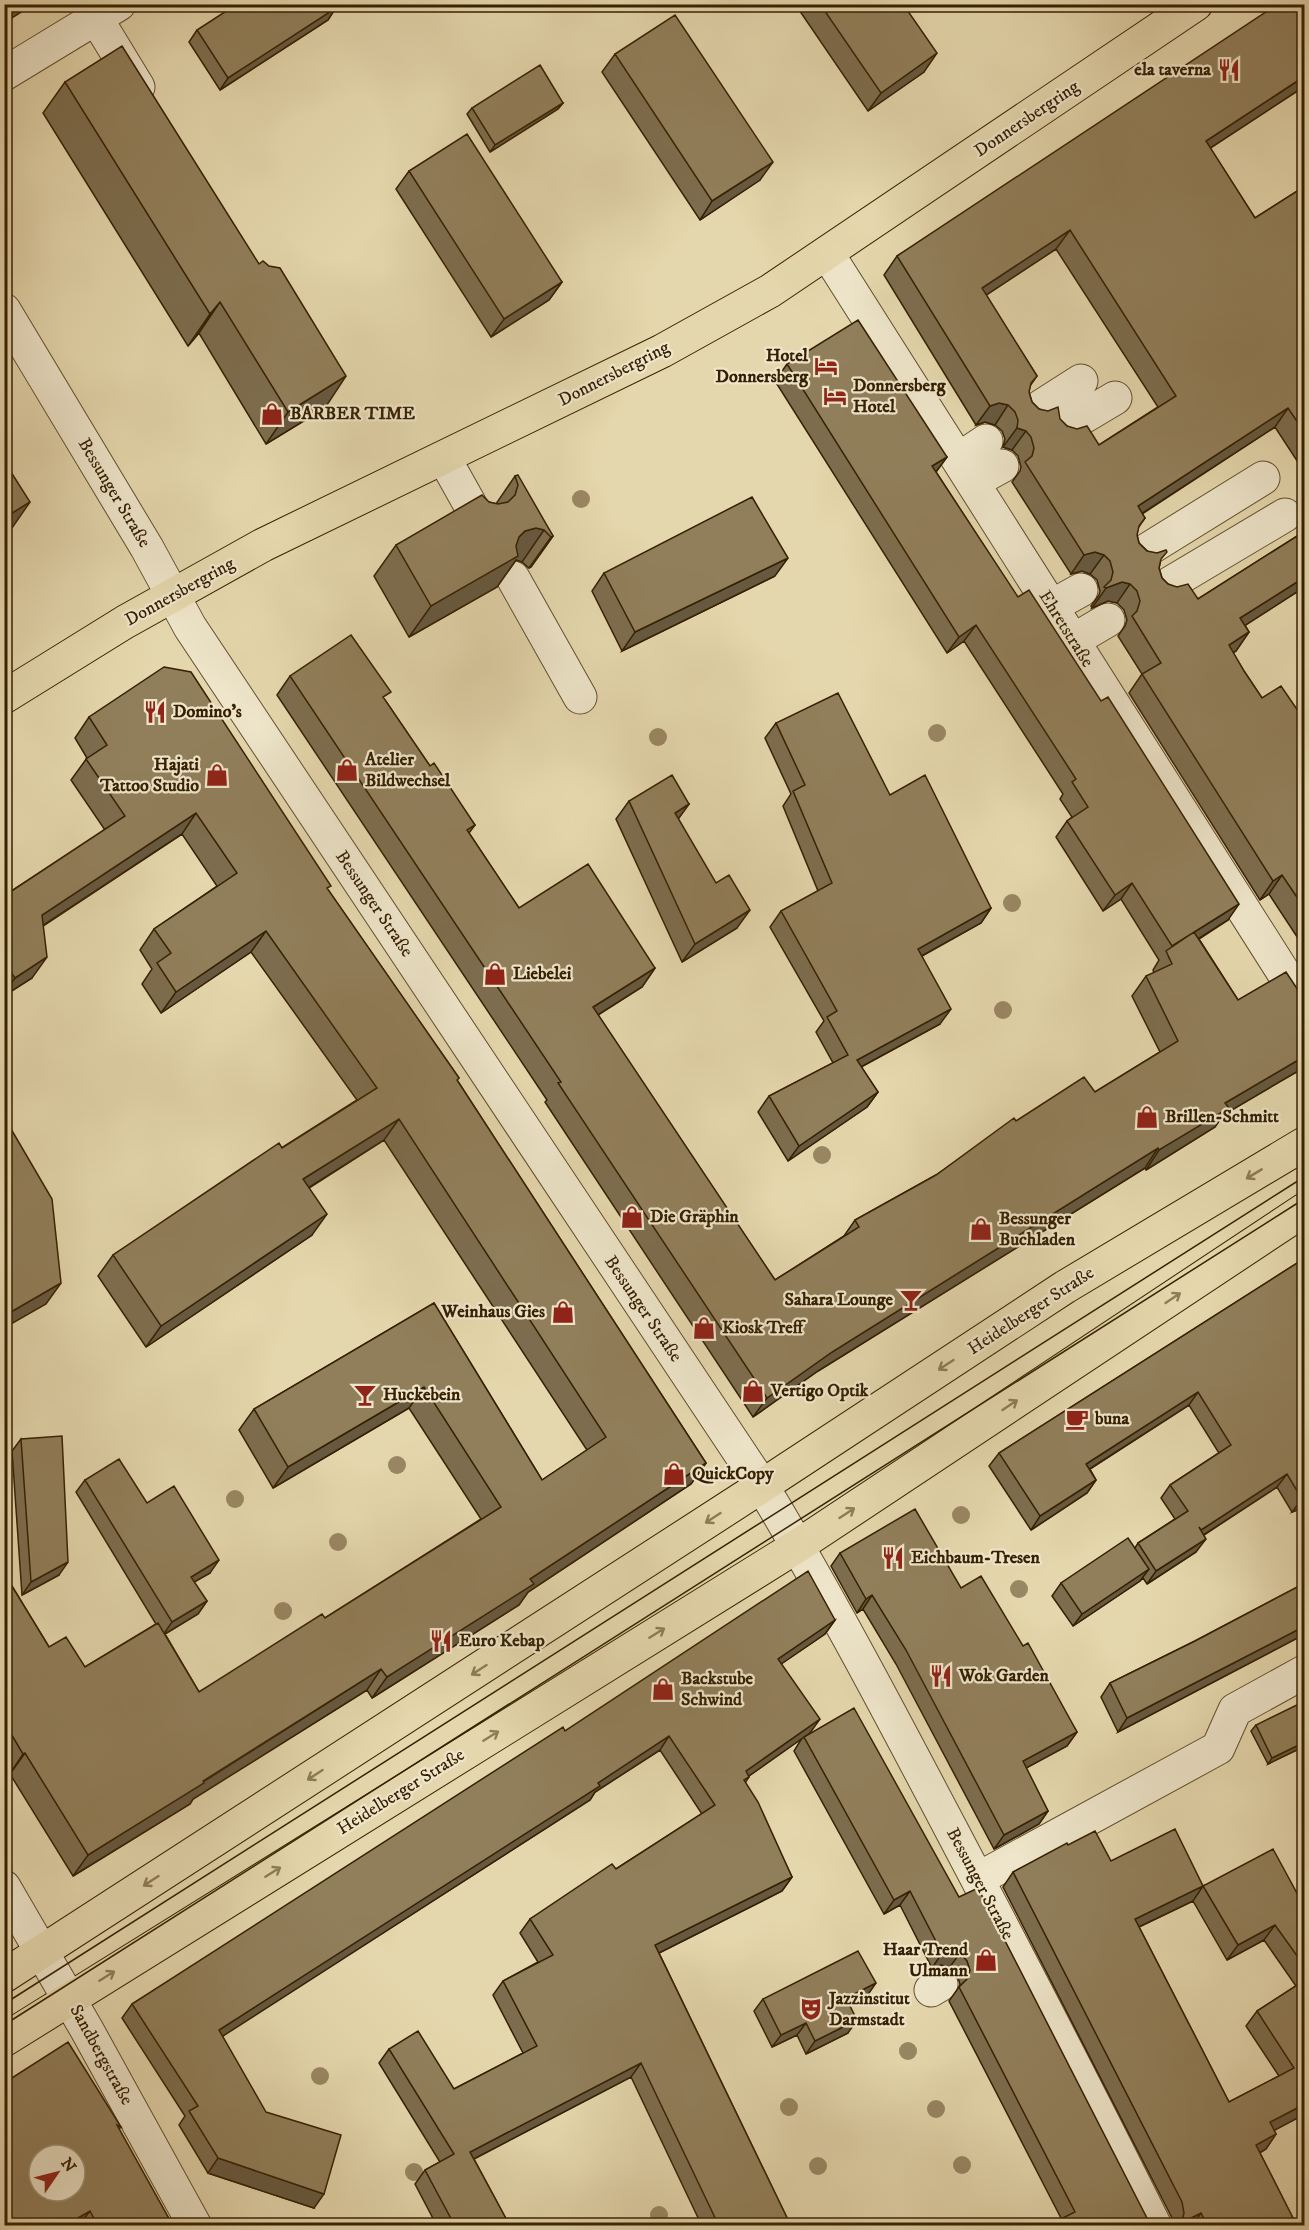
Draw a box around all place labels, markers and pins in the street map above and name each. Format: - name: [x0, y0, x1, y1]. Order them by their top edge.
- restaurant icon: ela taverna: [1216, 57, 1242, 83]
- place label: ela taverna: [1134, 59, 1211, 81]
- place label: Hotel Donnersberg: [716, 345, 809, 388]
- hotel icon: Hotel Donnersberg: [813, 353, 839, 379]
- place label: Donnersberg Hotel: [853, 375, 947, 418]
- hotel icon: Donnersberg Hotel: [822, 383, 848, 409]
- shop icon: BARBER TIME: [259, 401, 285, 427]
- place label: BARBER TIME: [290, 403, 415, 425]
- restaurant icon: Domino's: [142, 699, 168, 725]
- place label: Domino's: [173, 701, 242, 723]
- place label: Atelier Bildwechsel: [364, 749, 451, 792]
- place label: Hajati Tattoo Studio: [99, 754, 199, 797]
- shop icon: Atelier Bildwechsel: [334, 757, 360, 783]
- shop icon: Hajati Tattoo Studio: [204, 762, 230, 788]
- shop icon: Liebelei: [482, 961, 508, 987]
- place label: Liebelei: [513, 963, 572, 985]
- shop icon: Brillen-Schmitt: [1134, 1104, 1160, 1130]
- place label: Brillen-Schmitt: [1165, 1106, 1279, 1128]
- shop icon: Die Gräphin: [619, 1204, 645, 1230]
- place label: Die Gräphin: [650, 1206, 739, 1228]
- place label: Bessunger Buchladen: [999, 1208, 1076, 1251]
- shop icon: Bessunger Buchladen: [968, 1216, 994, 1242]
- bar icon: Sahara Lounge: [898, 1287, 924, 1313]
- place label: Sahara Lounge: [785, 1289, 894, 1311]
- shop icon: Weinhaus Gies: [550, 1299, 576, 1325]
- place label: Weinhaus Gies: [441, 1301, 545, 1323]
- shop icon: Kiosk Treff: [691, 1315, 717, 1341]
- place label: Kiosk Treff: [722, 1317, 807, 1339]
- shop icon: Vertigo Optik: [740, 1378, 766, 1404]
- place label: Vertigo Optik: [770, 1380, 870, 1402]
- bar icon: Huckebein: [352, 1382, 378, 1408]
- place label: Huckebein: [383, 1384, 461, 1406]
- cafe icon: buna: [1064, 1406, 1090, 1432]
- place label: buna: [1094, 1408, 1130, 1430]
- shop icon: QuickCopy: [661, 1461, 687, 1487]
- place label: QuickCopy: [692, 1463, 774, 1485]
- restaurant icon: Eichbaum-Tresen: [880, 1545, 906, 1571]
- place label: Eichbaum-Tresen: [911, 1547, 1041, 1569]
- restaurant icon: Euro Kebap: [428, 1628, 454, 1654]
- place label: Euro Kebap: [459, 1630, 545, 1652]
- restaurant icon: Wok Garden: [928, 1663, 954, 1689]
- place label: Wok Garden: [958, 1665, 1049, 1687]
- place label: Backstube Schwind: [681, 1668, 754, 1711]
- shop icon: Backstube Schwind: [650, 1676, 676, 1702]
- place label: Haar Trend Ulmann: [883, 1939, 969, 1982]
- shop icon: Haar Trend Ulmann: [973, 1947, 999, 1973]
- place label: Jazzinstitut Darmstadt: [827, 1988, 910, 2031]
- theatre icon: Jazzinstitut Darmstadt: [798, 1996, 824, 2022]

